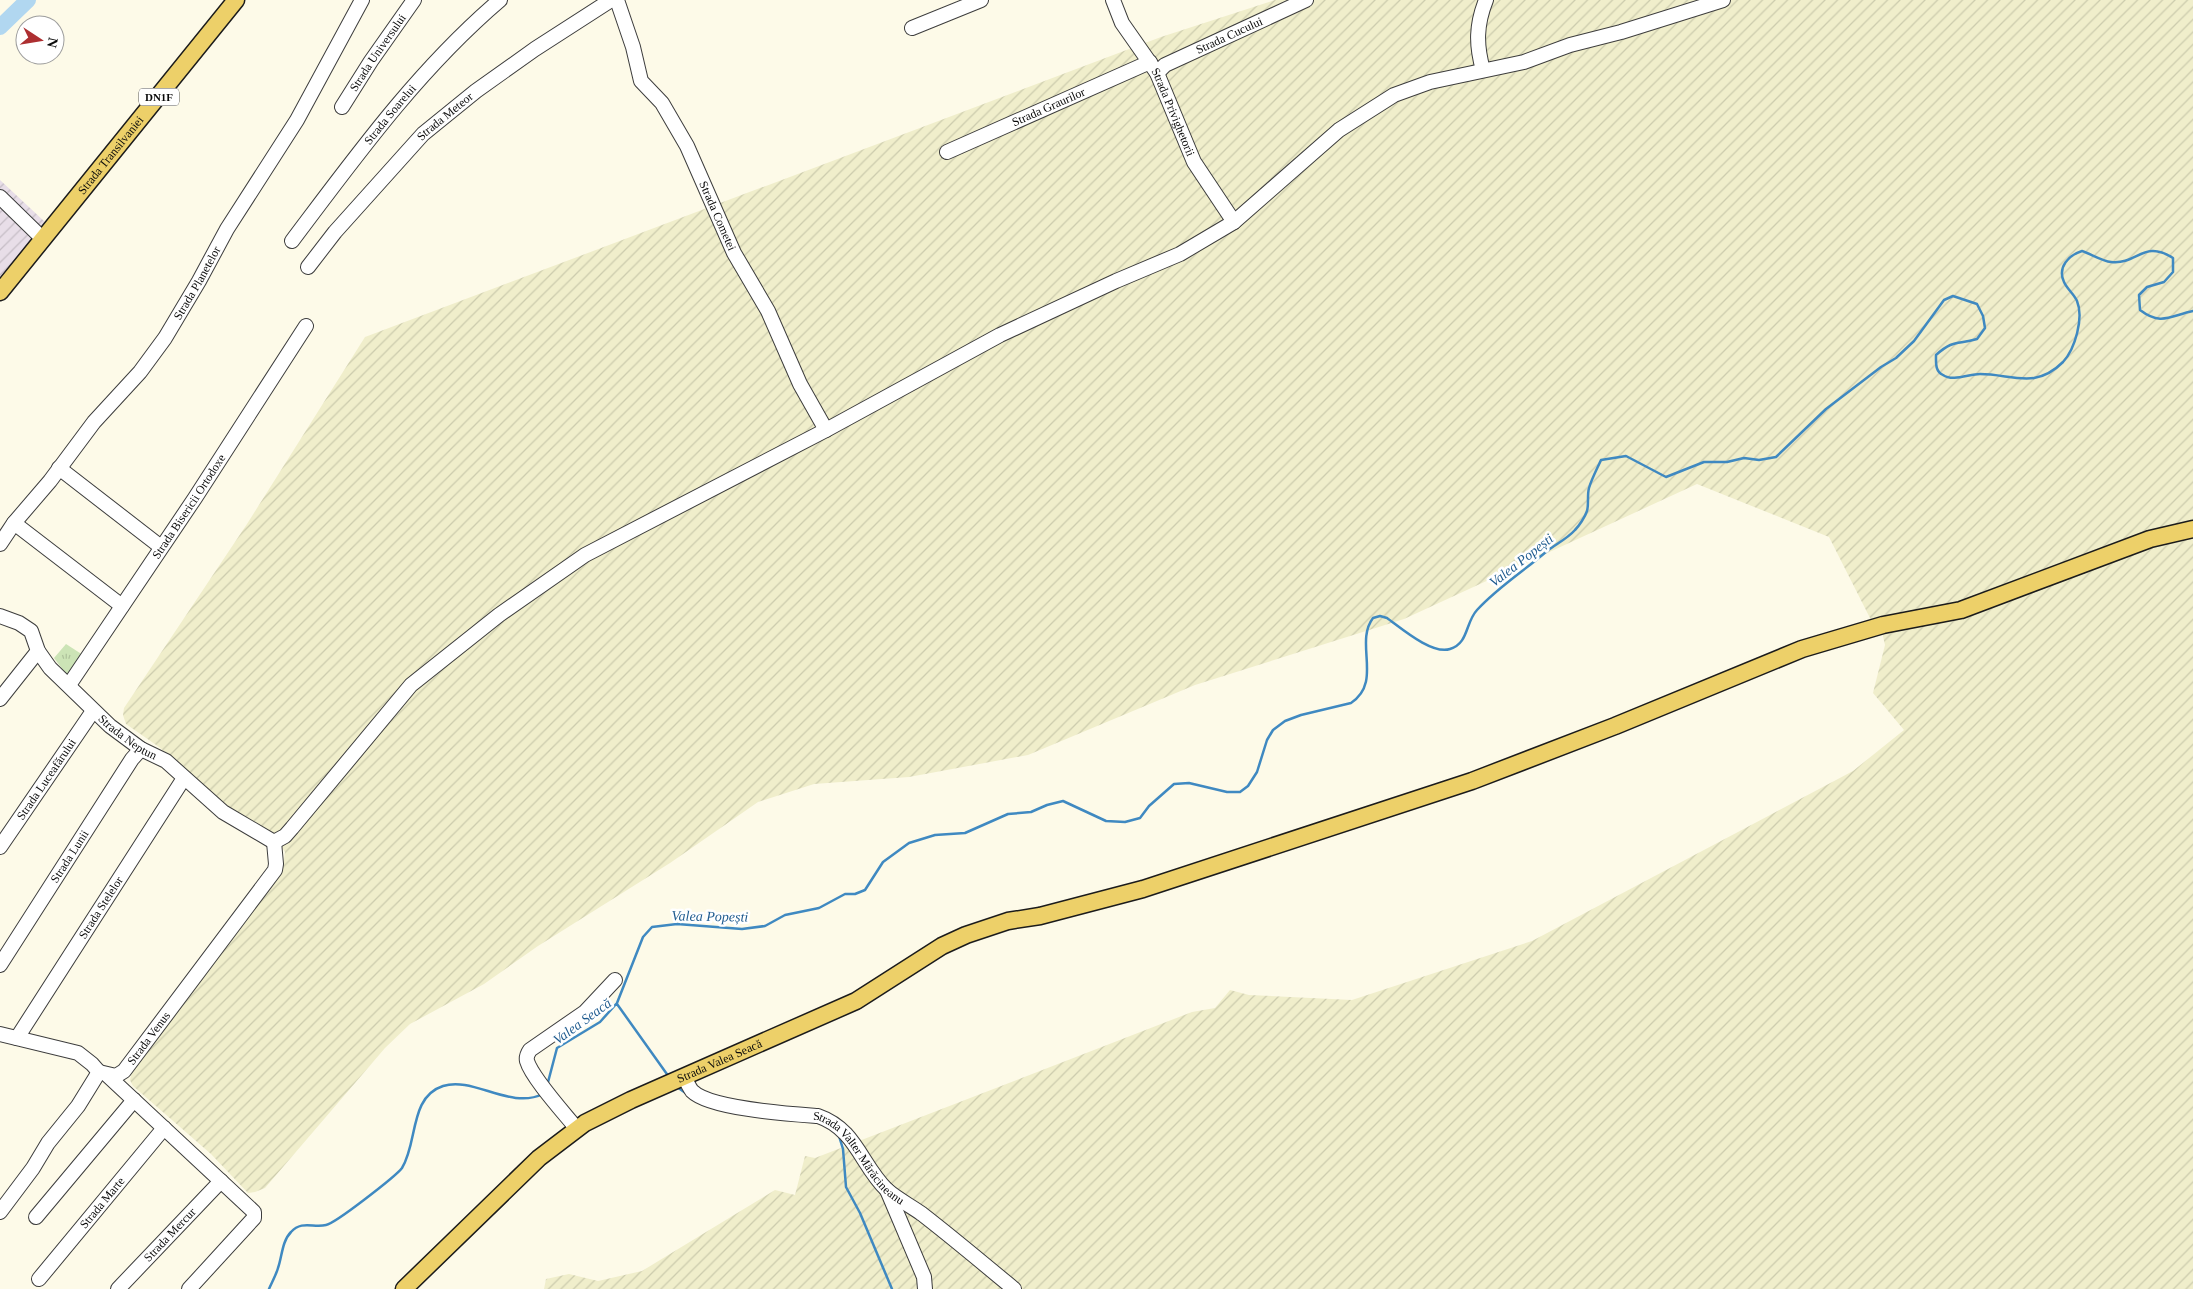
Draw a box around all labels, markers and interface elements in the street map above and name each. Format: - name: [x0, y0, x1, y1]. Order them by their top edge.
- street label: Strada Universului: [347, 11, 409, 94]
- street label: Strada Cucului: [1194, 14, 1265, 57]
- north arrow: [15, 15, 65, 65]
- text: N: [44, 36, 61, 49]
- street label: Strada Privighetorii: [1148, 65, 1198, 159]
- street label: Strada Soarelui: [361, 81, 419, 147]
- street label: Strada Graurilor: [1010, 85, 1087, 129]
- road number: DN1F: [139, 88, 179, 105]
- street label: Strada Meteor: [414, 89, 476, 143]
- street label: Strada Transilvaniei: [75, 113, 147, 197]
- street label: Strada Cometei: [696, 179, 739, 253]
- street label: Strada Planetelor: [171, 244, 223, 322]
- street label: Strada Bisericii Ortodoxe: [149, 451, 228, 562]
- water label: Valea Popești: [1487, 531, 1557, 591]
- street label: Strada Neptun: [95, 711, 159, 763]
- street label: Strada Luceafărului: [14, 736, 79, 822]
- street label: Strada Lunii: [48, 827, 92, 885]
- street label: Strada Stelelor: [76, 874, 126, 941]
- water label: Valea Popești: [672, 908, 749, 926]
- water label: Valea Seacă: [550, 995, 614, 1047]
- street label: Strada Venus: [124, 1009, 173, 1067]
- street label: Strada Valea Seacă: [675, 1036, 765, 1086]
- street label: Strada Valter Mărăcineanu: [813, 1109, 907, 1208]
- street label: Strada Marte: [77, 1174, 127, 1231]
- street label: Strada Mercur: [141, 1205, 199, 1265]

